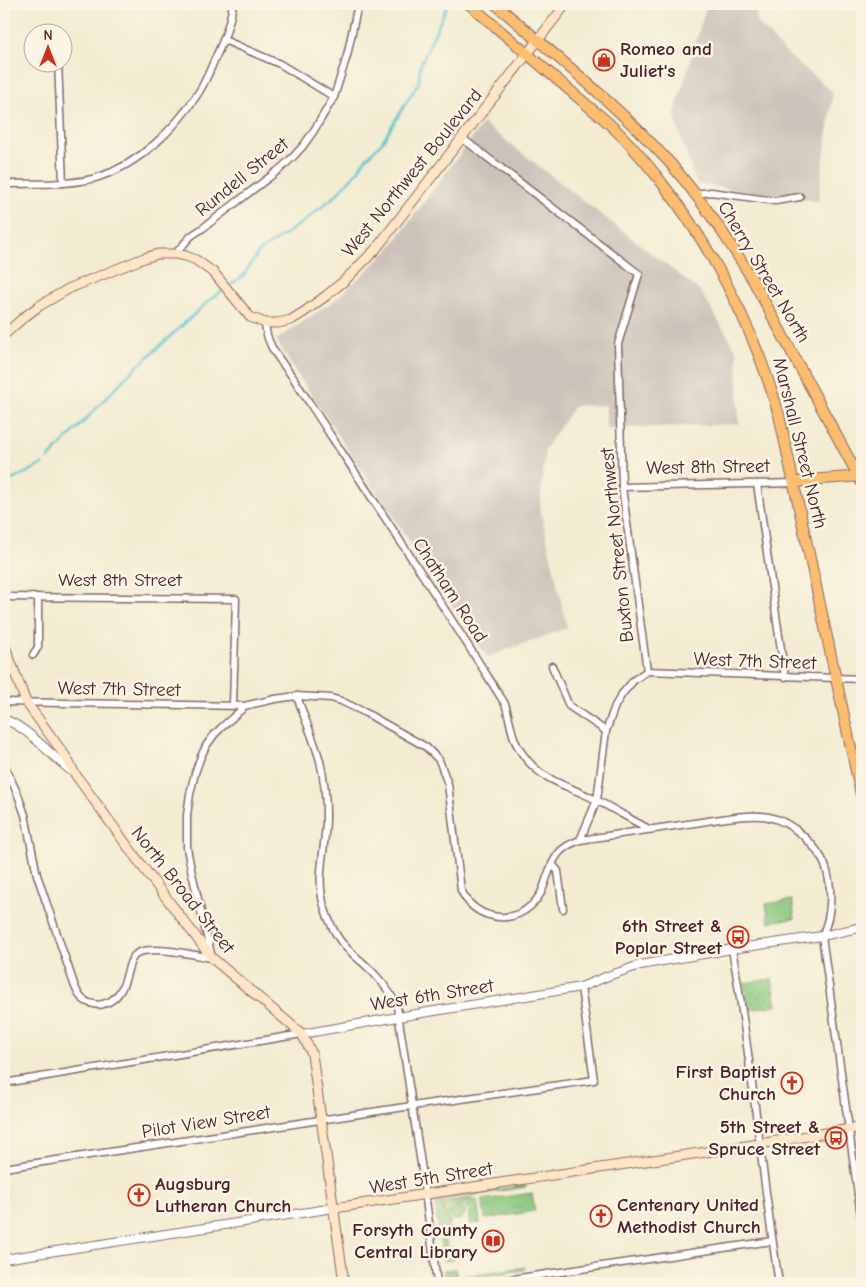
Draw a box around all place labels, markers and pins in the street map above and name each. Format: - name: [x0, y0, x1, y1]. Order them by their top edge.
- place label: Romeo and Juliet's: [620, 38, 712, 82]
- shop icon: Romeo and Juliet's: [592, 48, 616, 72]
- place label: 6th Street & Poplar Street: [615, 915, 723, 959]
- bus stop icon: 6th Street & Poplar Street: [726, 925, 750, 949]
- place label: First Baptist Church: [675, 1061, 777, 1105]
- church icon: First Baptist Church: [780, 1071, 804, 1095]
- place label: 5th Street & Spruce Street: [709, 1116, 821, 1160]
- bus stop icon: 5th Street & Spruce Street: [824, 1126, 848, 1150]
- place label: Augsburg Lutheran Church: [155, 1173, 291, 1217]
- church icon: Augsburg Lutheran Church: [127, 1183, 151, 1207]
- place label: Centenary United Methodist Church: [617, 1194, 761, 1238]
- church icon: Centenary United Methodist Church: [589, 1204, 613, 1228]
- place label: Forsyth County Central Library: [352, 1219, 477, 1263]
- library icon: Forsyth County Central Library: [481, 1229, 505, 1253]

